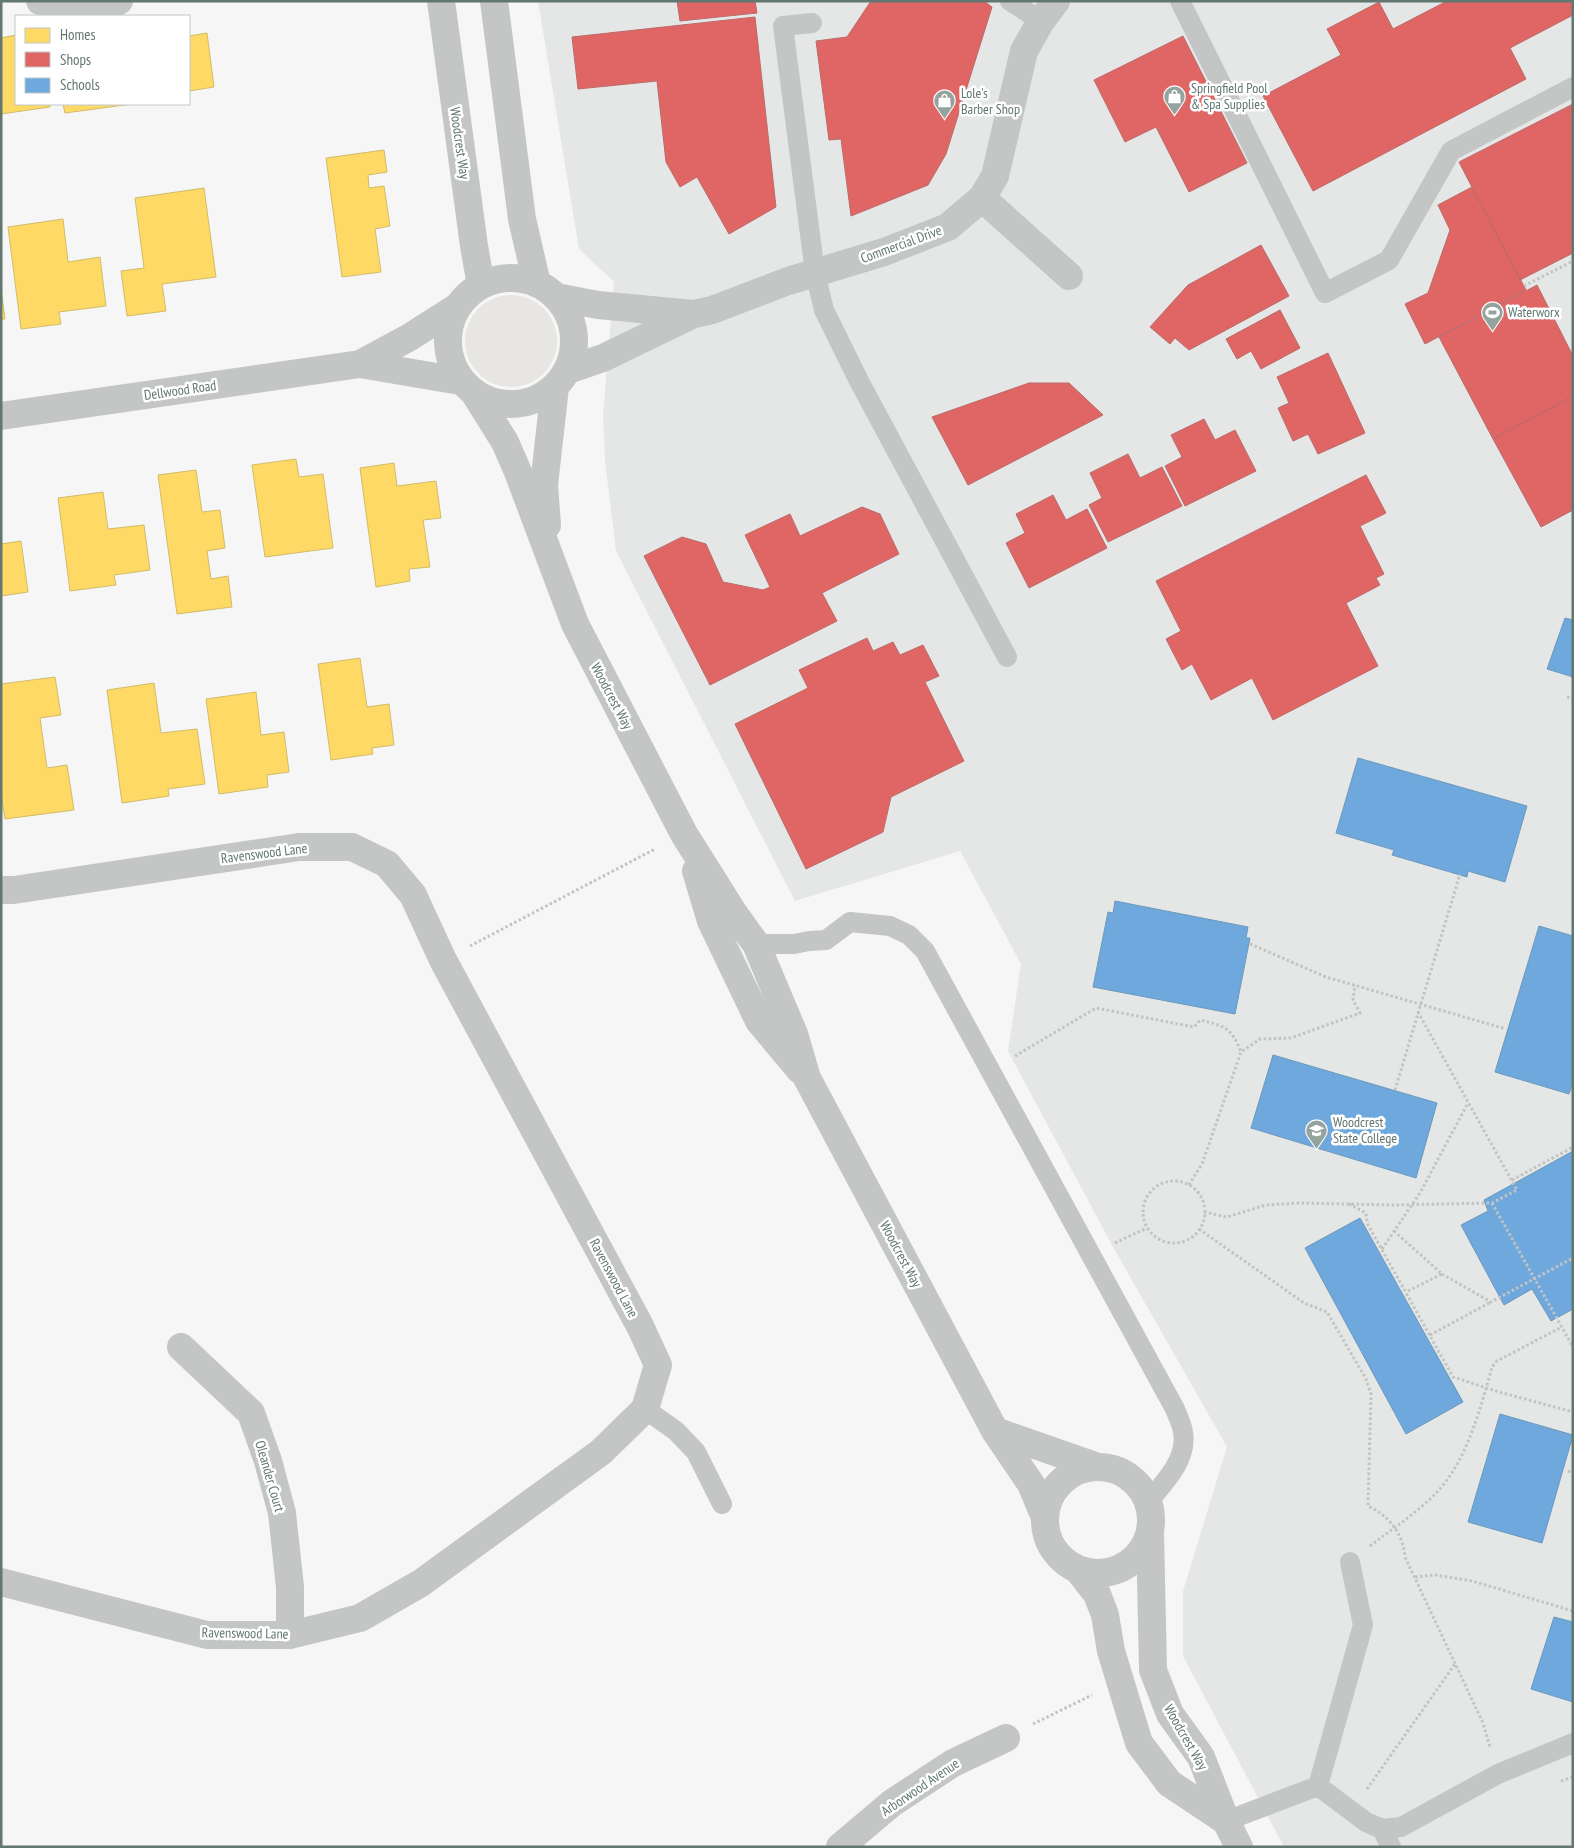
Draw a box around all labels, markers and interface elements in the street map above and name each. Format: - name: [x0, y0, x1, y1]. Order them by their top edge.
- legend: [15, 15, 190, 105]
- text: Homes: [60, 25, 96, 44]
- text: Shops: [60, 50, 91, 69]
- text: Schools: [60, 75, 100, 94]
- place label: Springfield Pool & Spa Supplies: [1191, 79, 1268, 113]
- place label: Lole's Barber Shop: [961, 84, 1020, 118]
- shop icon: Springfield Pool & Spa Supplies: [1163, 84, 1187, 115]
- shop icon: Lole's Barber Shop: [933, 89, 957, 120]
- street label: Woodcrest Way: [446, 106, 474, 181]
- street label: Commercial Drive: [858, 221, 944, 267]
- sports icon: Waterworx: [1480, 300, 1504, 331]
- place label: Waterworx: [1508, 303, 1560, 321]
- street label: Dellwood Road: [143, 376, 217, 404]
- street label: Woodcrest Way: [587, 660, 637, 733]
- street label: Ravenswood Lane: [220, 839, 308, 867]
- place label: Woodcrest State College: [1333, 1113, 1397, 1147]
- school or university icon: Woodcrest State College: [1305, 1118, 1329, 1149]
- street label: Woodcrest Way: [876, 1218, 926, 1291]
- street label: Ravenswood Lane: [586, 1235, 642, 1321]
- street label: Oleander Court: [251, 1438, 289, 1514]
- street label: Ravenswood Lane: [201, 1623, 289, 1643]
- street label: Woodcrest Way: [1160, 1701, 1212, 1774]
- street label: Arborwood Avenue: [877, 1754, 963, 1820]

